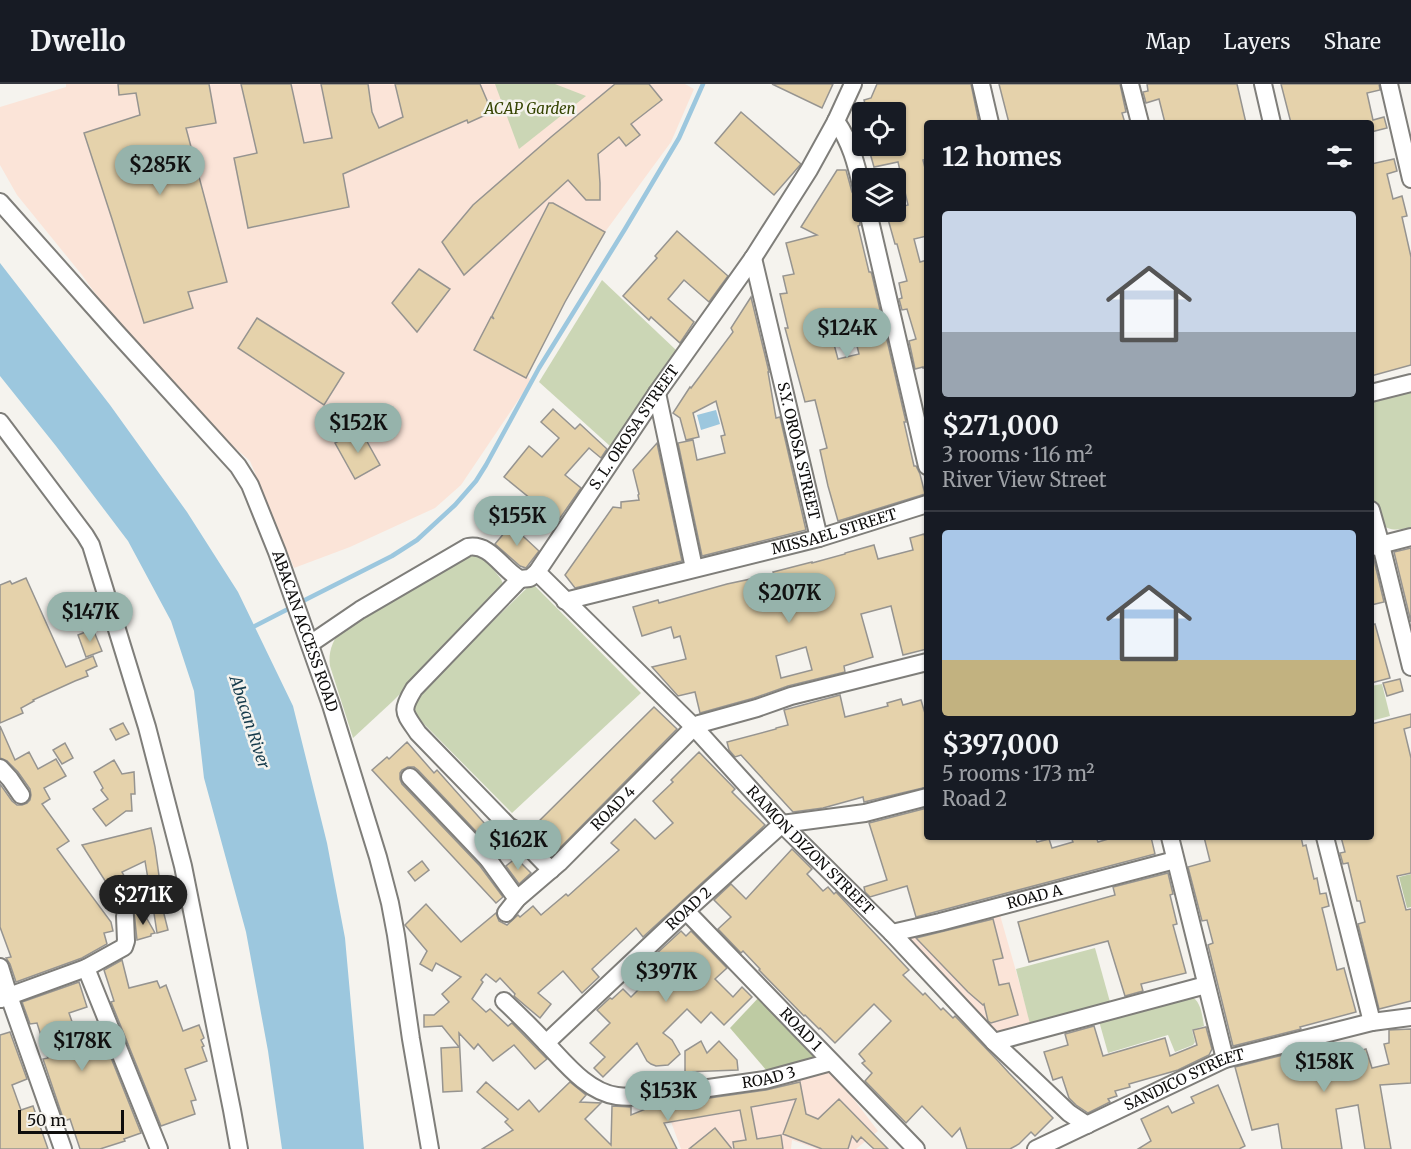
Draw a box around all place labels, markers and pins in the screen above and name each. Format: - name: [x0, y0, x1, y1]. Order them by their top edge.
- pin: $285K: [118, 145, 202, 196]
- pin: $124K: [805, 308, 889, 359]
- pin: $152K: [316, 403, 400, 454]
- pin: $155K: [475, 496, 559, 547]
- pin: $207K: [747, 573, 831, 624]
- pin: $147K: [48, 592, 132, 643]
- pin: $162K: [476, 820, 560, 871]
- pin: $271K: [101, 875, 185, 926]
- pin: $397K: [624, 952, 708, 1003]
- pin: $178K: [40, 1021, 124, 1072]
- pin: $158K: [1282, 1042, 1366, 1093]
- pin: $153K: [626, 1071, 710, 1122]

